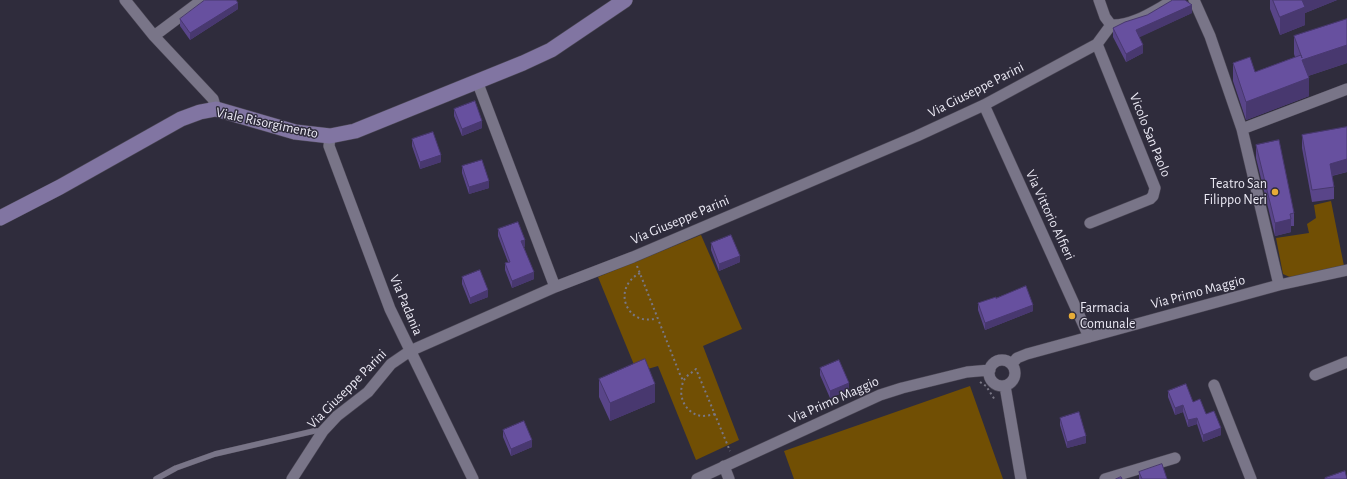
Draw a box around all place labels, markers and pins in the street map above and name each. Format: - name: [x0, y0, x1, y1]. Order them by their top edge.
- place label: Teatro San Filippo Neri: [1204, 176, 1267, 208]
- marker: Teatro San Filippo Neri: [1270, 187, 1280, 197]
- place label: Farmacia Comunale: [1080, 300, 1136, 332]
- marker: Farmacia Comunale: [1067, 311, 1077, 321]

